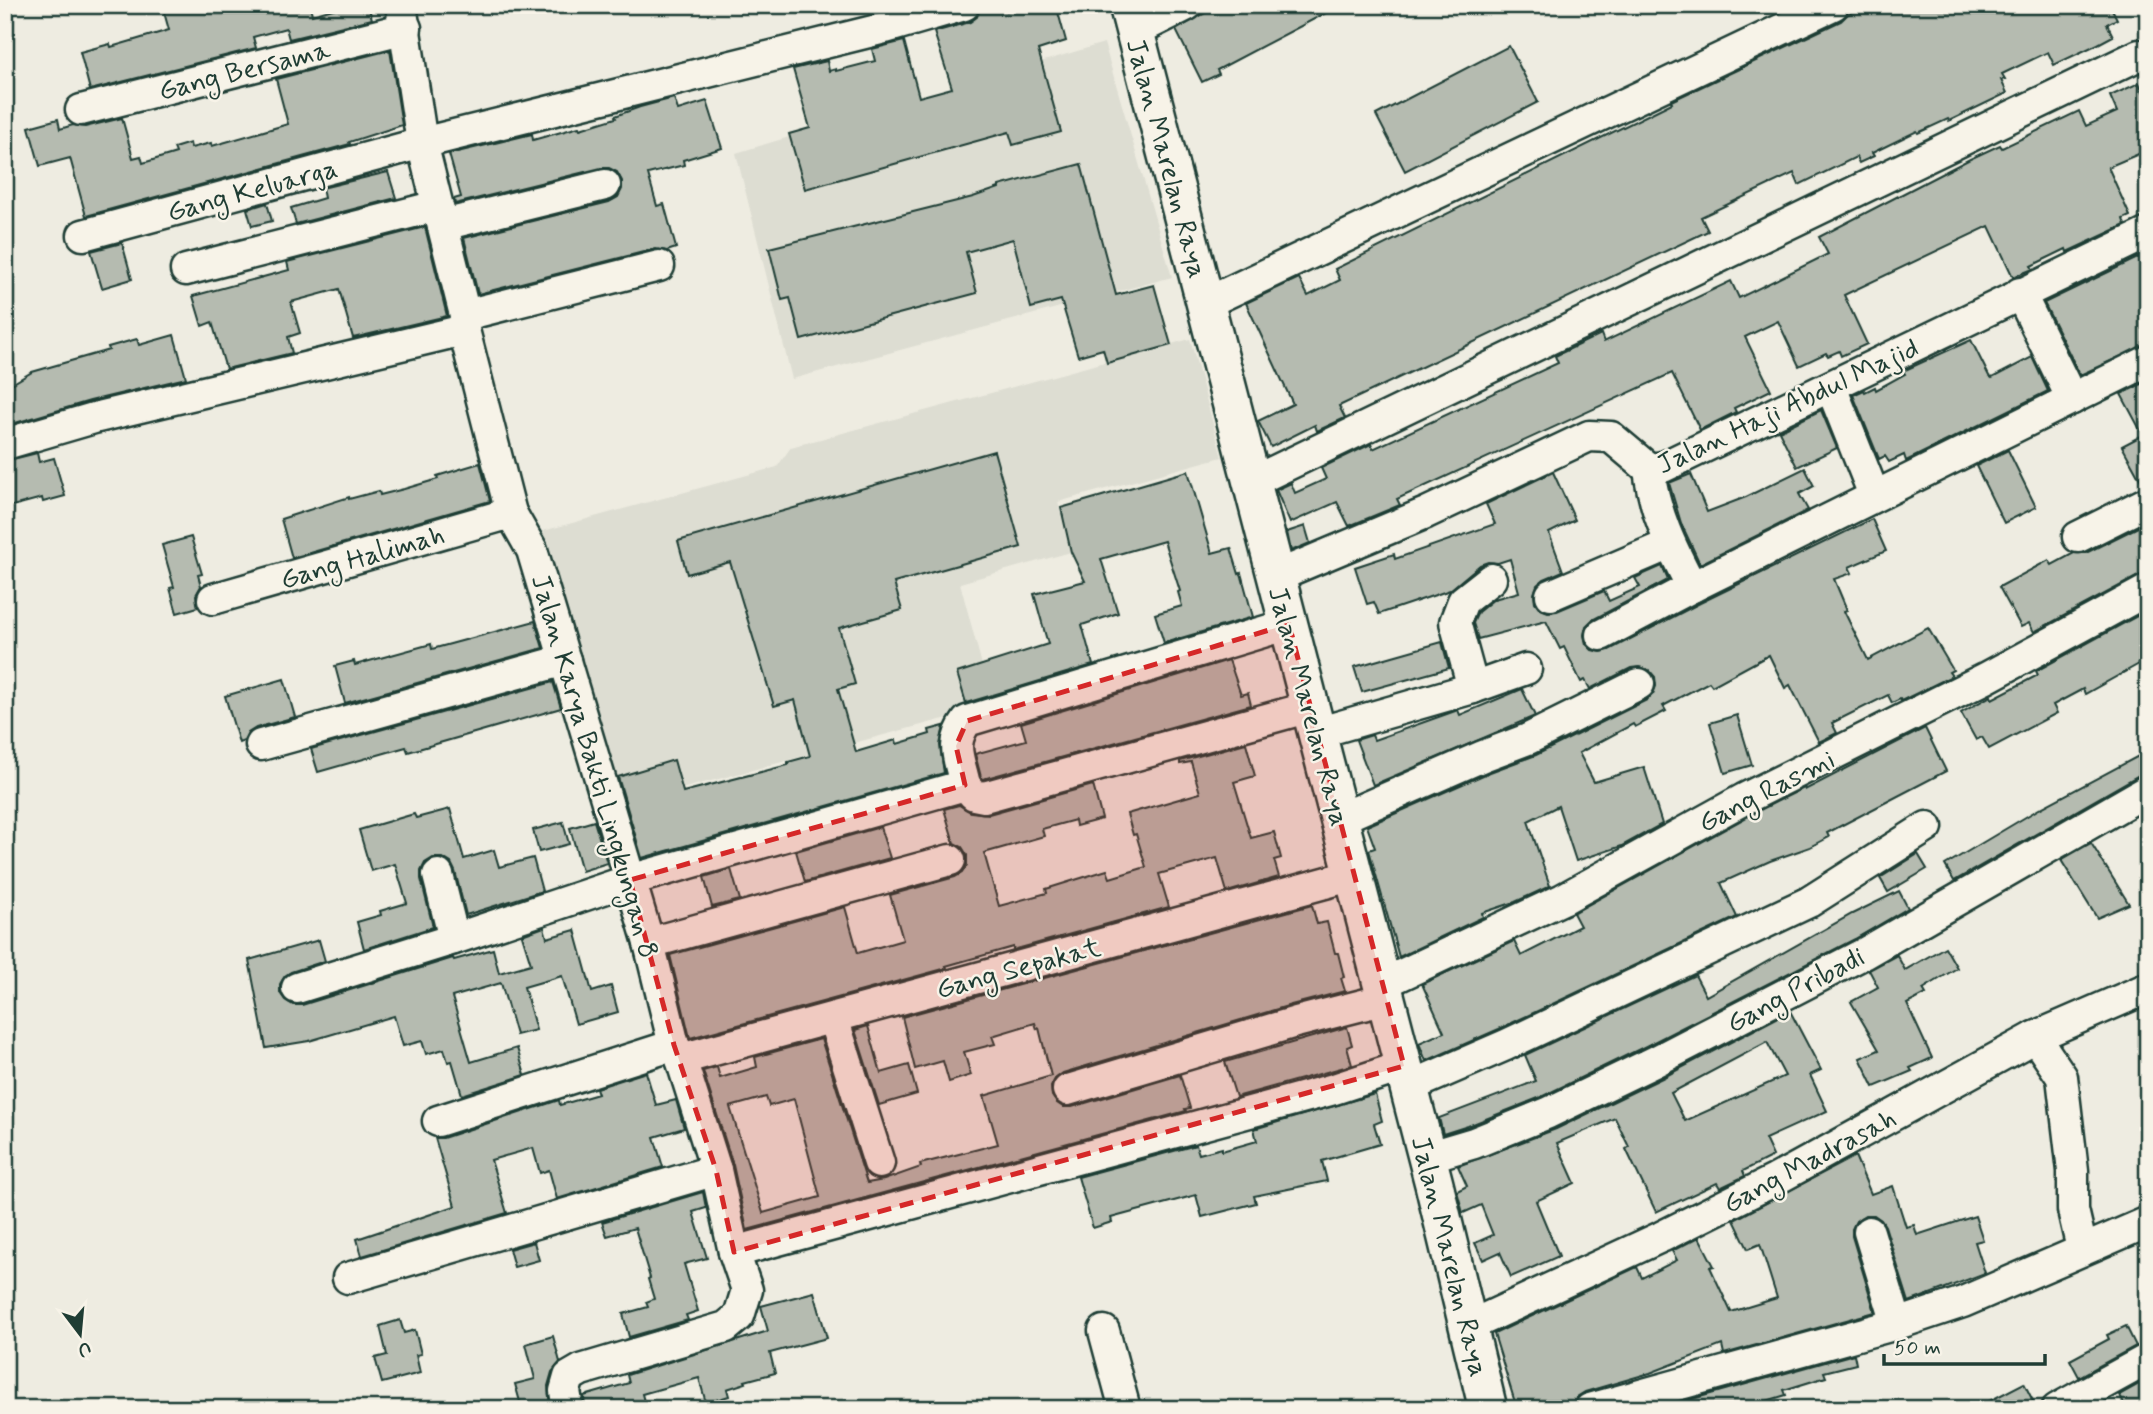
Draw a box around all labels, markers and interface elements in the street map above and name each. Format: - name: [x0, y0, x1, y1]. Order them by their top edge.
- street label: Gang Bersama: [155, 32, 335, 113]
- street label: Jalan Marelan Raya: [1116, 35, 1215, 283]
- street label: Gang Keluarga: [163, 151, 343, 234]
- street label: Jalan Haji Abdul Majid: [1651, 330, 1925, 484]
- street label: Gang Halimah: [276, 517, 450, 601]
- street label: Jalan Karya Bakti Lingkungan 8: [519, 570, 666, 964]
- street label: Jalan Marelan Raya: [1258, 583, 1357, 831]
- street label: Gang Rasmi: [1692, 742, 1843, 844]
- street label: Gang Sepakat: [932, 930, 1106, 1011]
- street label: Gang Pribadi: [1721, 939, 1873, 1045]
- street label: Gang Madrasah: [1717, 1101, 1904, 1225]
- street label: Jalan Marelan Raya: [1401, 1132, 1496, 1381]
- north arrow: [46, 1298, 116, 1368]
- scale bar: [1884, 1323, 2044, 1367]
- text: 50 m: [1894, 1334, 1941, 1362]
- text: U: [75, 1335, 94, 1363]

